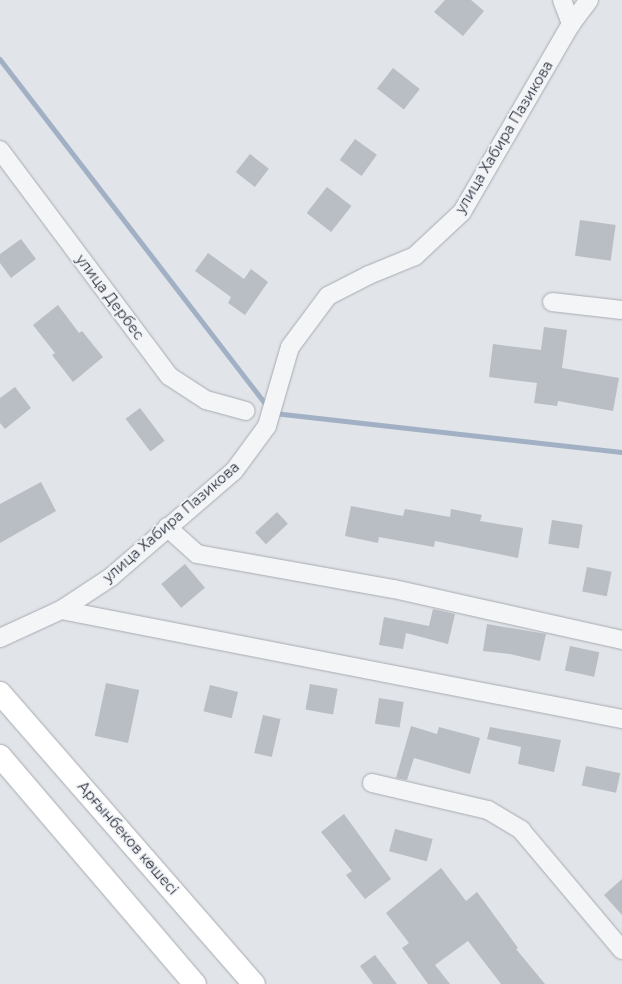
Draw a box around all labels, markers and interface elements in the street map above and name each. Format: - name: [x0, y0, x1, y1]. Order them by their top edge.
- street label: улица Хабира Пазикова: [452, 58, 556, 216]
- street label: улица Дербес: [73, 251, 147, 343]
- street label: улица Хабира Пазикова: [99, 458, 243, 586]
- street label: Арғынбеков көшесі: [74, 778, 182, 898]

